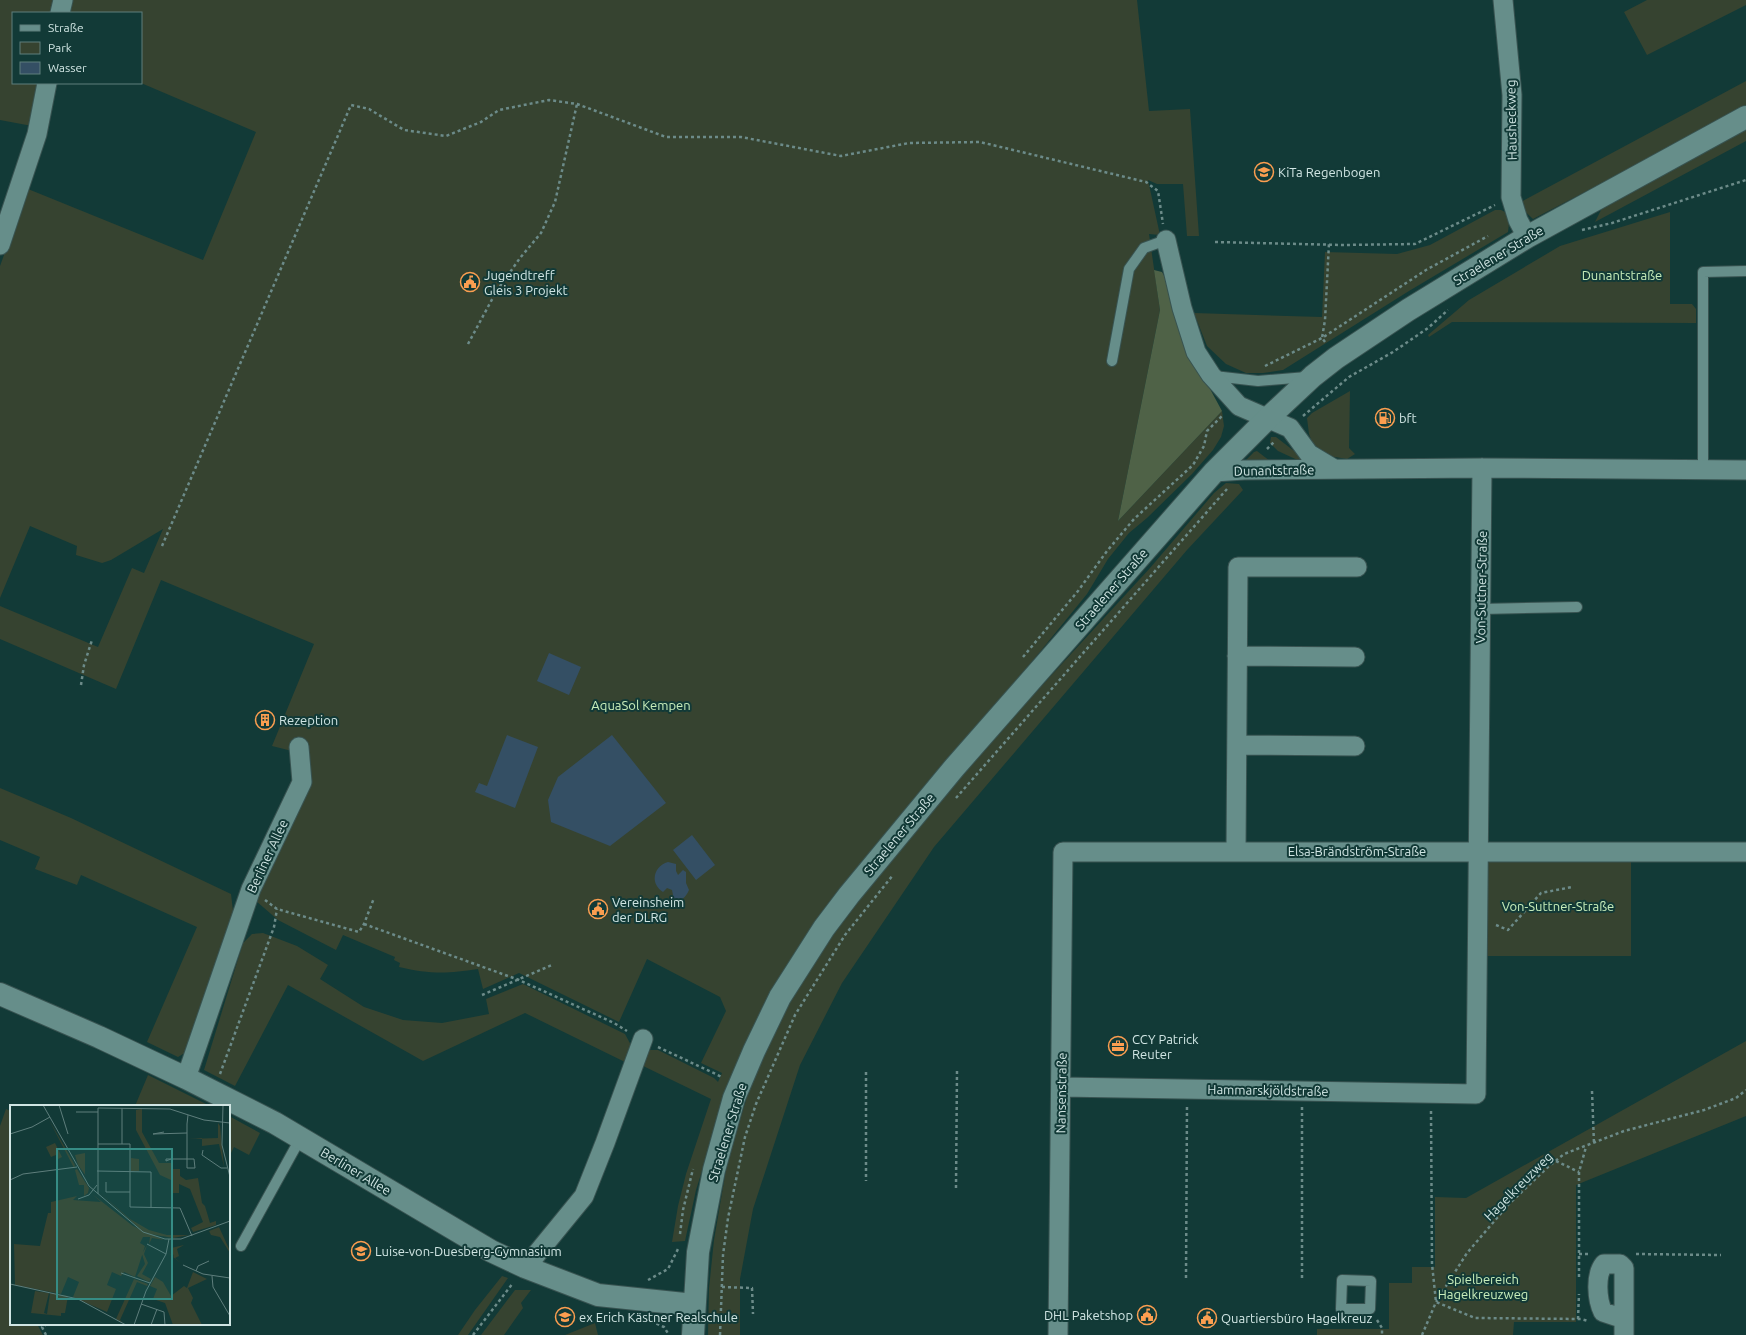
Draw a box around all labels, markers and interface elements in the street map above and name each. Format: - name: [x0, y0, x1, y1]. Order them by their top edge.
- legend: [12, 12, 142, 84]
- text: Straße: [48, 21, 84, 34]
- text: Park: [48, 41, 72, 54]
- text: Wasser: [48, 61, 87, 74]
- street label: Hausheckweg: [1503, 79, 1519, 161]
- school or university icon: KiTa Regenbogen: [1253, 161, 1275, 183]
- place label: KiTa Regenbogen: [1278, 165, 1380, 179]
- street label: Straelener Straße: [1451, 223, 1545, 287]
- place label: Jugendtreff Gleis 3 Projekt: [484, 268, 568, 297]
- park label: Dunantstraße: [1582, 268, 1662, 282]
- public building icon: Jugendtreff Gleis 3 Projekt: [459, 271, 481, 293]
- fuel station icon: bft: [1374, 407, 1396, 429]
- place label: bft: [1399, 411, 1417, 425]
- street label: Dunantstraße: [1234, 462, 1314, 478]
- street label: Von-Suttner-Straße: [1473, 531, 1489, 643]
- street label: Straelener Straße: [1072, 546, 1150, 632]
- park label: AquaSol Kempen: [591, 698, 691, 712]
- building icon: Rezeption: [254, 709, 276, 731]
- place label: Rezeption: [279, 713, 338, 727]
- street label: Straelener Straße: [861, 790, 937, 878]
- street label: Berliner Allee: [244, 817, 290, 895]
- street label: Elsa-Brändström-Straße: [1288, 844, 1426, 858]
- place label: Vereinsheim der DLRG: [612, 895, 684, 924]
- public building icon: Vereinsheim der DLRG: [587, 898, 609, 920]
- park label: Von-Suttner-Straße: [1502, 899, 1614, 913]
- place label: CCY Patrick Reuter: [1132, 1032, 1199, 1061]
- office icon: CCY Patrick Reuter: [1107, 1035, 1129, 1057]
- street label: Nansenstraße: [1053, 1052, 1069, 1134]
- street label: Straelener Straße: [705, 1081, 749, 1183]
- street label: Hammarskjöldstraße: [1207, 1082, 1329, 1098]
- inset map: [10, 1105, 230, 1325]
- street label: Berliner Allee: [319, 1145, 393, 1197]
- street label: Hagelkreuzweg: [1481, 1149, 1555, 1223]
- school or university icon: Luise-von-Duesberg-Gymnasium: [350, 1240, 372, 1262]
- place label: Luise-von-Duesberg-Gymnasium: [375, 1244, 562, 1258]
- park label: Spielbereich Hagelkreuzweg: [1438, 1272, 1528, 1301]
- public building icon: DHL Paketshop: [1136, 1304, 1158, 1326]
- school or university icon: ex Erich Kästner Realschule: [554, 1306, 576, 1328]
- public building icon: Quartiersbüro Hagelkreuz: [1196, 1307, 1218, 1329]
- place label: DHL Paketshop: [1044, 1308, 1133, 1322]
- place label: ex Erich Kästner Realschule: [579, 1310, 738, 1324]
- place label: Quartiersbüro Hagelkreuz: [1221, 1311, 1373, 1326]

